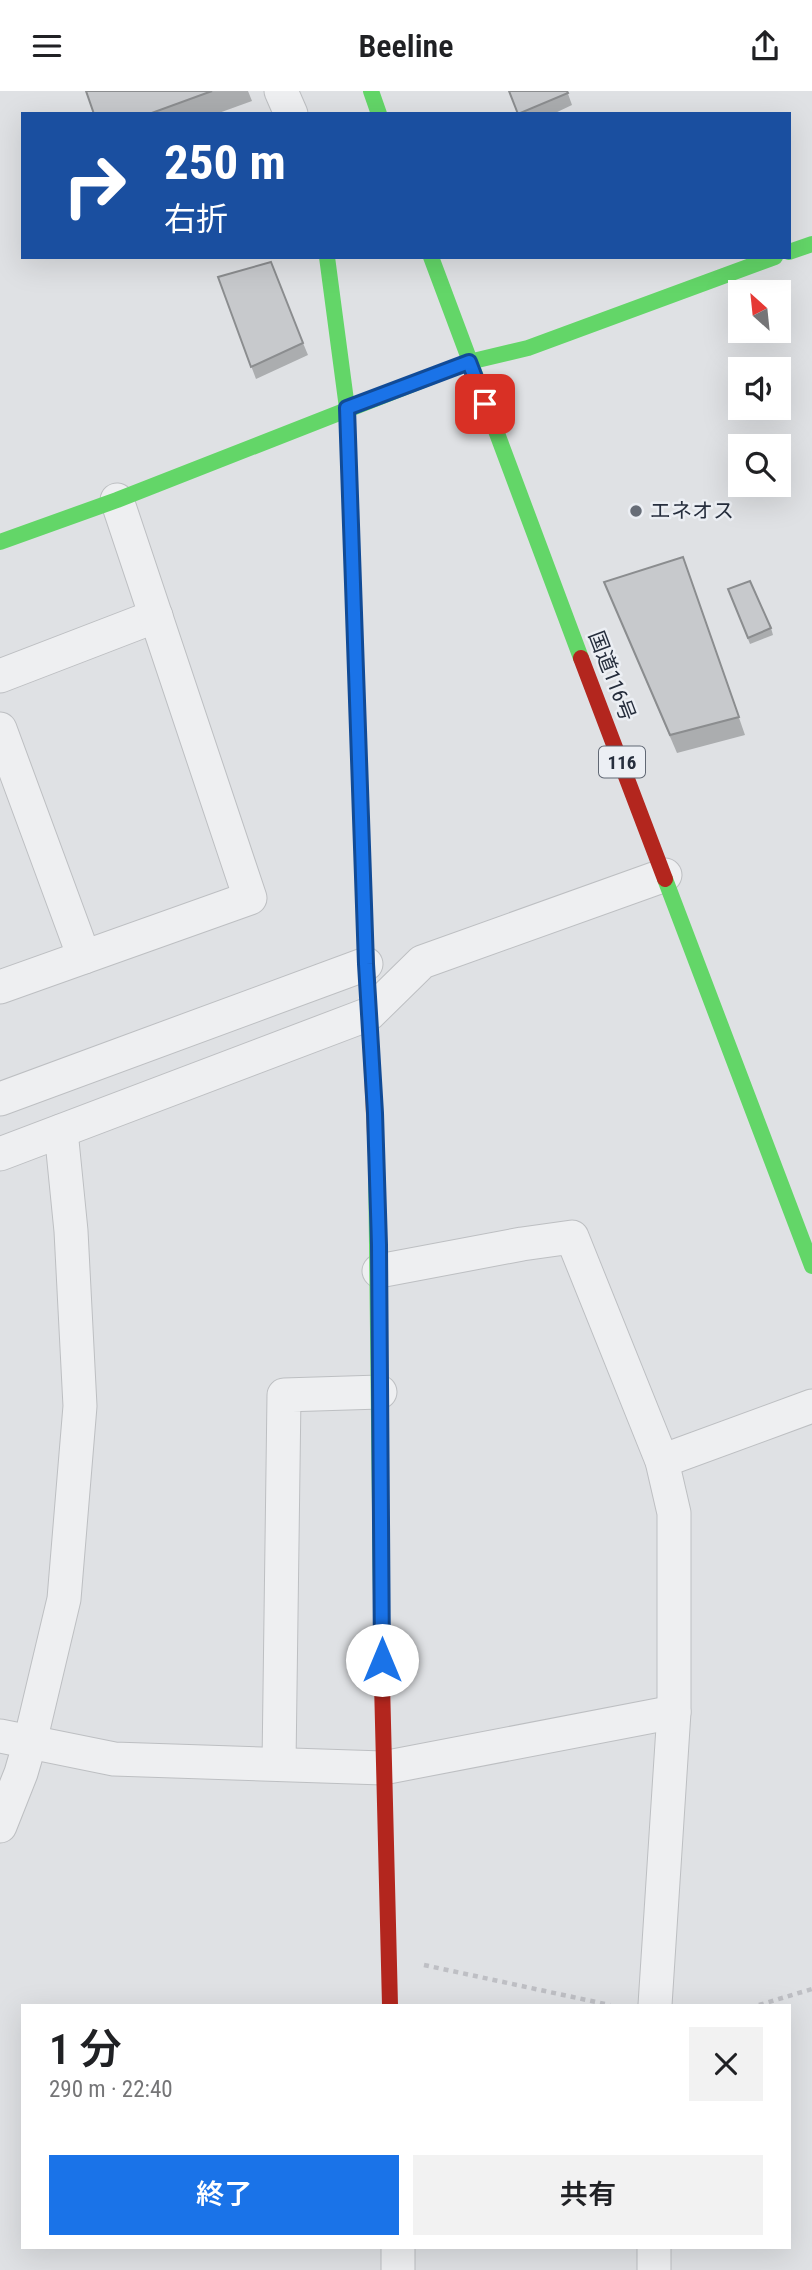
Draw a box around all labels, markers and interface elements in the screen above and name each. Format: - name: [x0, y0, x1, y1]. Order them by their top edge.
- icon: menu: [28, 27, 66, 65]
- text: Beeline: [358, 27, 454, 65]
- icon: share: [746, 27, 784, 65]
- text: 250 m: [164, 134, 286, 191]
- icon: right: [49, 140, 140, 231]
- text: 右折: [164, 200, 228, 238]
- north arrow: [728, 280, 791, 343]
- map controls: [728, 280, 791, 497]
- button: sound: [728, 357, 791, 420]
- pin: [455, 374, 515, 434]
- icon: arrive: [466, 385, 504, 423]
- button: search: [728, 434, 791, 497]
- place label: エネオス: [650, 499, 734, 523]
- marker: エネオス: [628, 503, 644, 519]
- street label: 国道116号: [584, 628, 640, 724]
- road number: 116: [599, 747, 645, 777]
- position arrow: [345, 1623, 419, 1697]
- text: 1 分: [49, 2025, 122, 2074]
- button: close: [689, 2027, 763, 2101]
- text: 290 m · 22:40: [49, 2076, 173, 2103]
- button: 終了: [49, 2155, 399, 2235]
- button: 共有: [413, 2155, 763, 2235]

